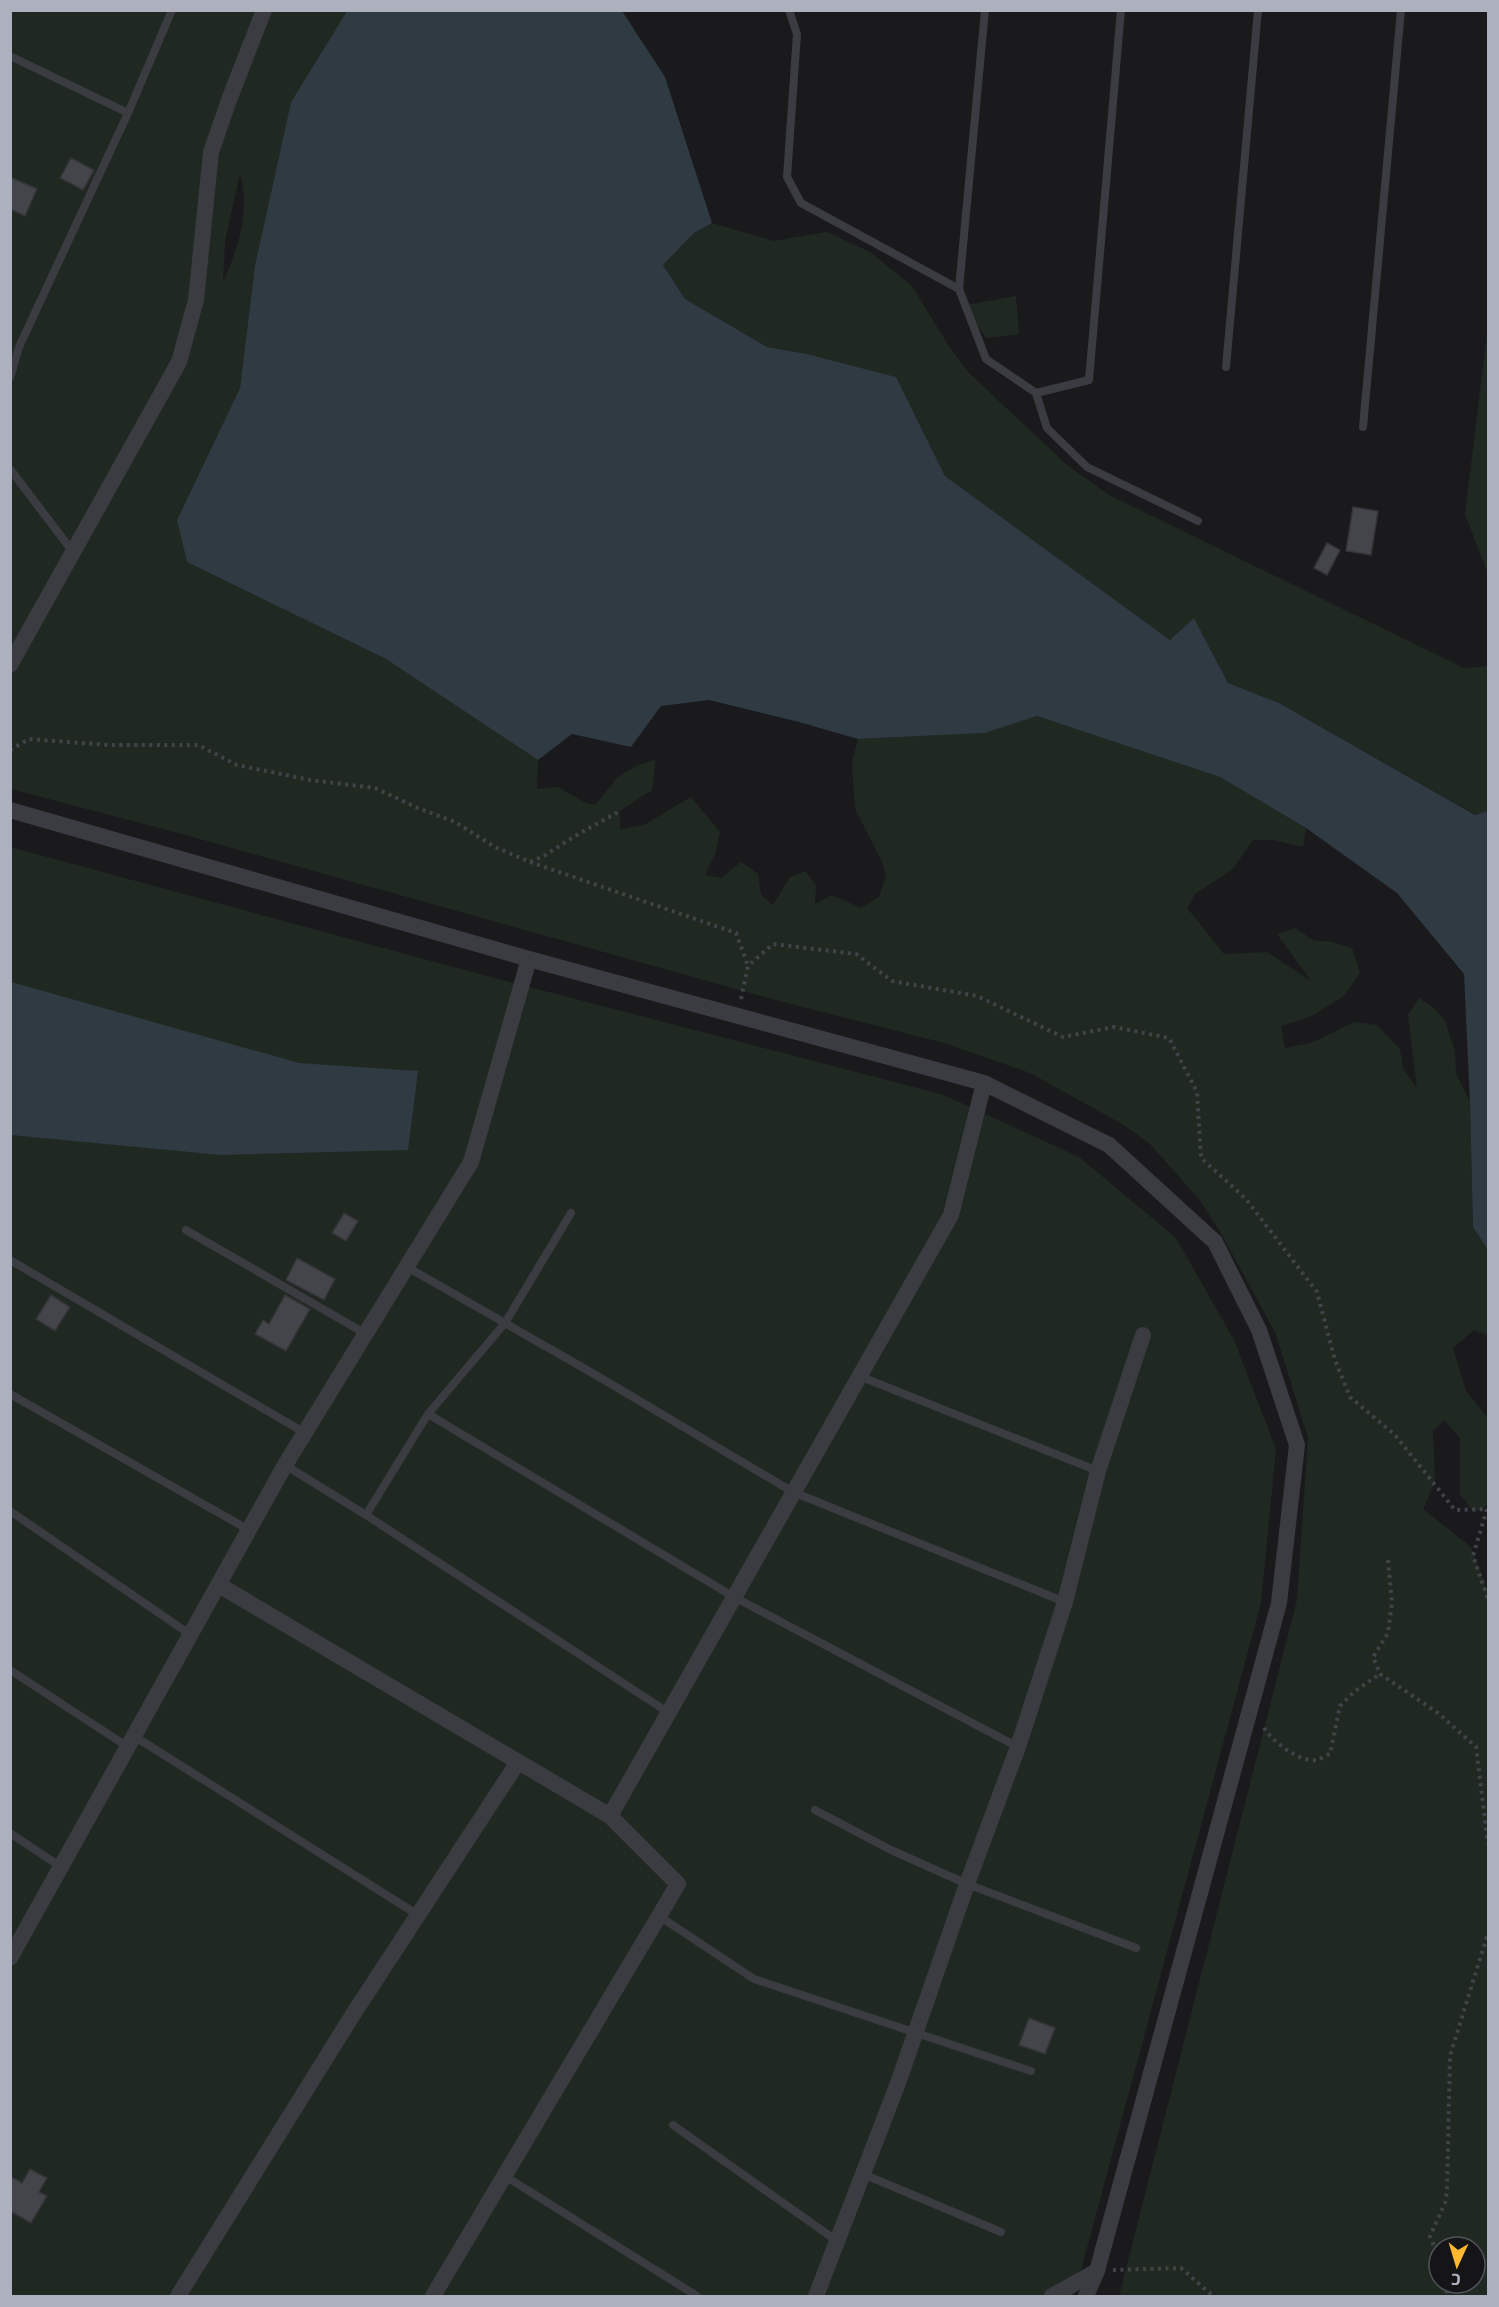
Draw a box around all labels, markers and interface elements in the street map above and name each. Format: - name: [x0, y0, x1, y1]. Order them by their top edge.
- north arrow: [1427, 2235, 1487, 2295]
- text: С: [1451, 2271, 1461, 2290]

